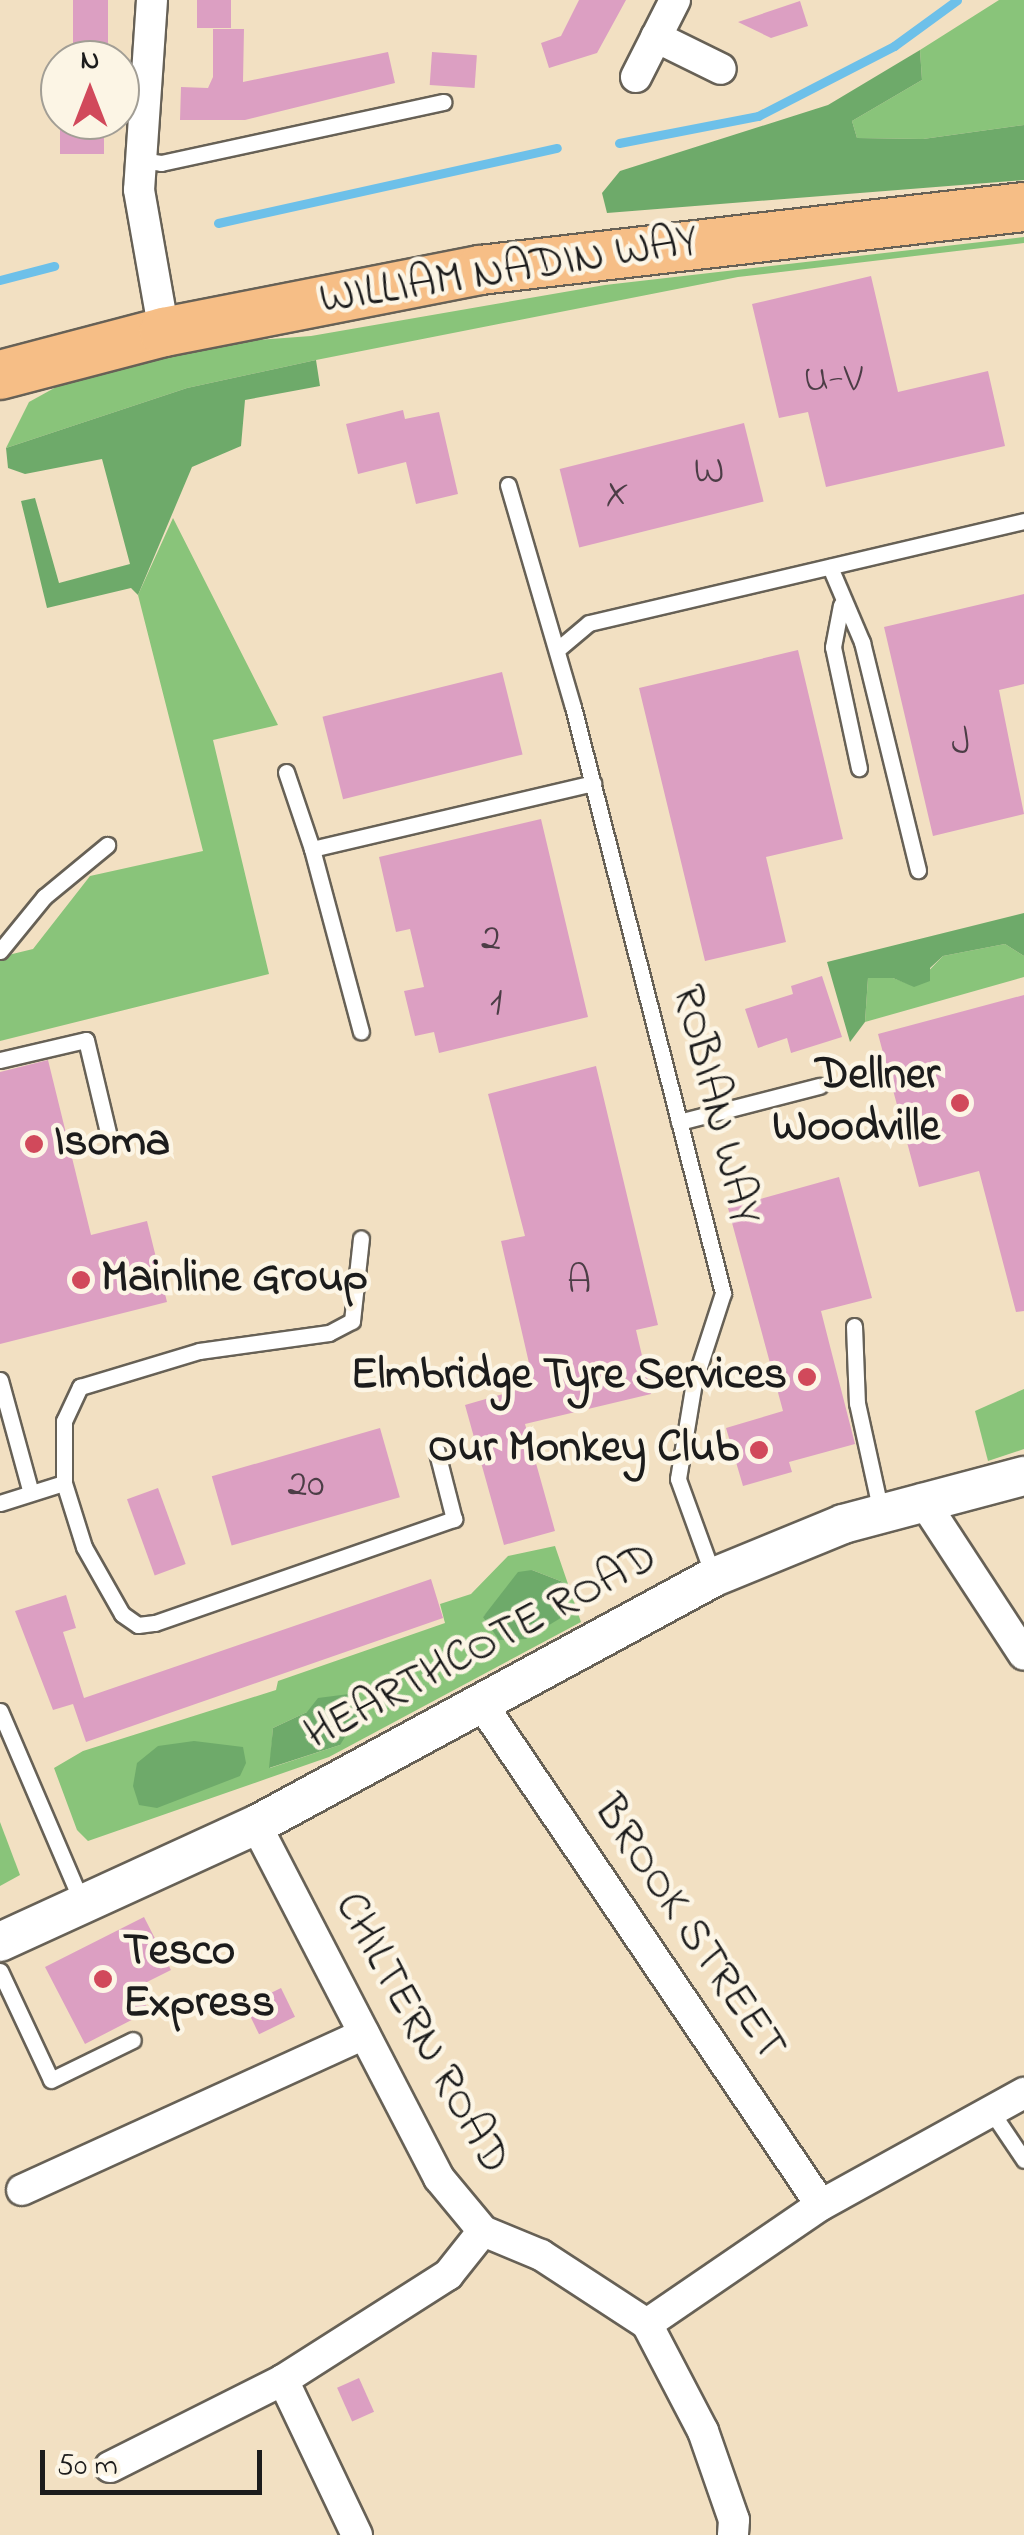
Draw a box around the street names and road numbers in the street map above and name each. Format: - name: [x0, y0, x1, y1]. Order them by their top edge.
- street label: WILLIAM NADIN WAY: [316, 215, 702, 329]
- street label: ROBIAN WAY: [658, 980, 770, 1230]
- street label: HEARTHCOTE ROAD: [297, 1532, 667, 1764]
- street label: BROOK STREET: [580, 1786, 796, 2072]
- street label: CHILTERN ROAD: [320, 1884, 520, 2184]

